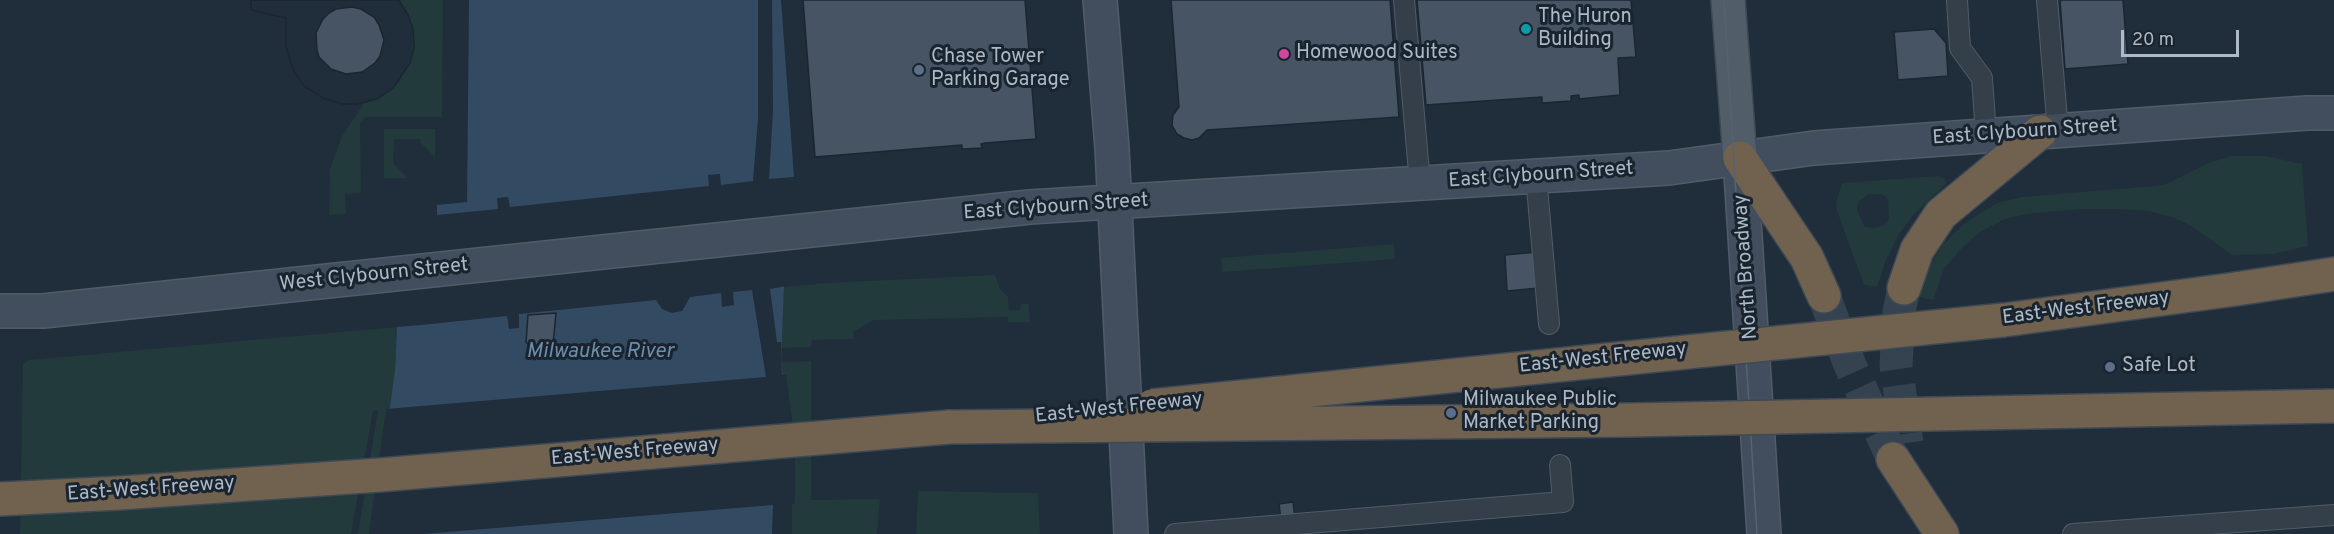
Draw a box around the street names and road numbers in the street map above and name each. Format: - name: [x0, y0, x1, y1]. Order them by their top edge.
- street label: East Clybourn Street: [1932, 115, 2118, 151]
- street label: East Clybourn Street: [1448, 158, 1634, 194]
- street label: East Clybourn Street: [963, 190, 1149, 226]
- street label: North Broadway: [1730, 194, 1764, 340]
- street label: West Clybourn Street: [278, 254, 470, 298]
- street label: East-West Freeway: [2001, 287, 2171, 331]
- street label: East-West Freeway: [1518, 338, 1688, 380]
- street label: East-West Freeway: [1034, 388, 1204, 430]
- street label: East-West Freeway: [550, 434, 720, 472]
- street label: East-West Freeway: [66, 472, 236, 508]

